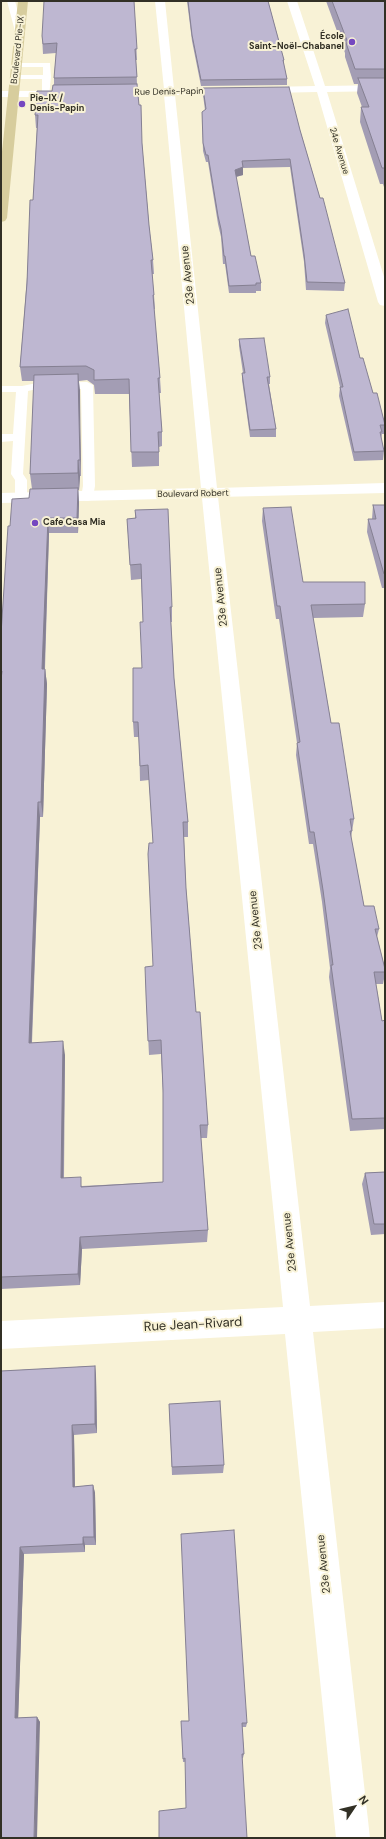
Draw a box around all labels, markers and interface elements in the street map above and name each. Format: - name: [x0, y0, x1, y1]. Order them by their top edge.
- street label: Boulevard Pie-IX: [9, 15, 27, 85]
- place label: École Saint-Noël-Chabanel: [249, 32, 344, 53]
- marker: École Saint-Noël-Chabanel: [347, 37, 357, 47]
- street label: Rue Denis-Papin: [134, 86, 204, 98]
- place label: Pie-IX / Denis-Papin: [30, 94, 84, 115]
- marker: Pie-IX / Denis-Papin: [17, 99, 27, 109]
- street label: 24e Avenue: [327, 126, 351, 176]
- street label: 23e Avenue: [178, 245, 198, 305]
- street label: Boulevard Robert: [157, 488, 229, 500]
- marker: Cafe Casa Mia: [30, 518, 40, 528]
- place label: Cafe Casa Mia: [43, 518, 105, 528]
- street label: 23e Avenue: [211, 567, 231, 627]
- street label: 23e Avenue: [246, 890, 266, 950]
- street label: 23e Avenue: [280, 1212, 300, 1272]
- street label: Rue Jean-Rivard: [143, 1315, 243, 1335]
- street label: 23e Avenue: [314, 1534, 334, 1594]
- north arrow: [334, 1787, 374, 1827]
- text: N: [356, 1793, 372, 1807]

